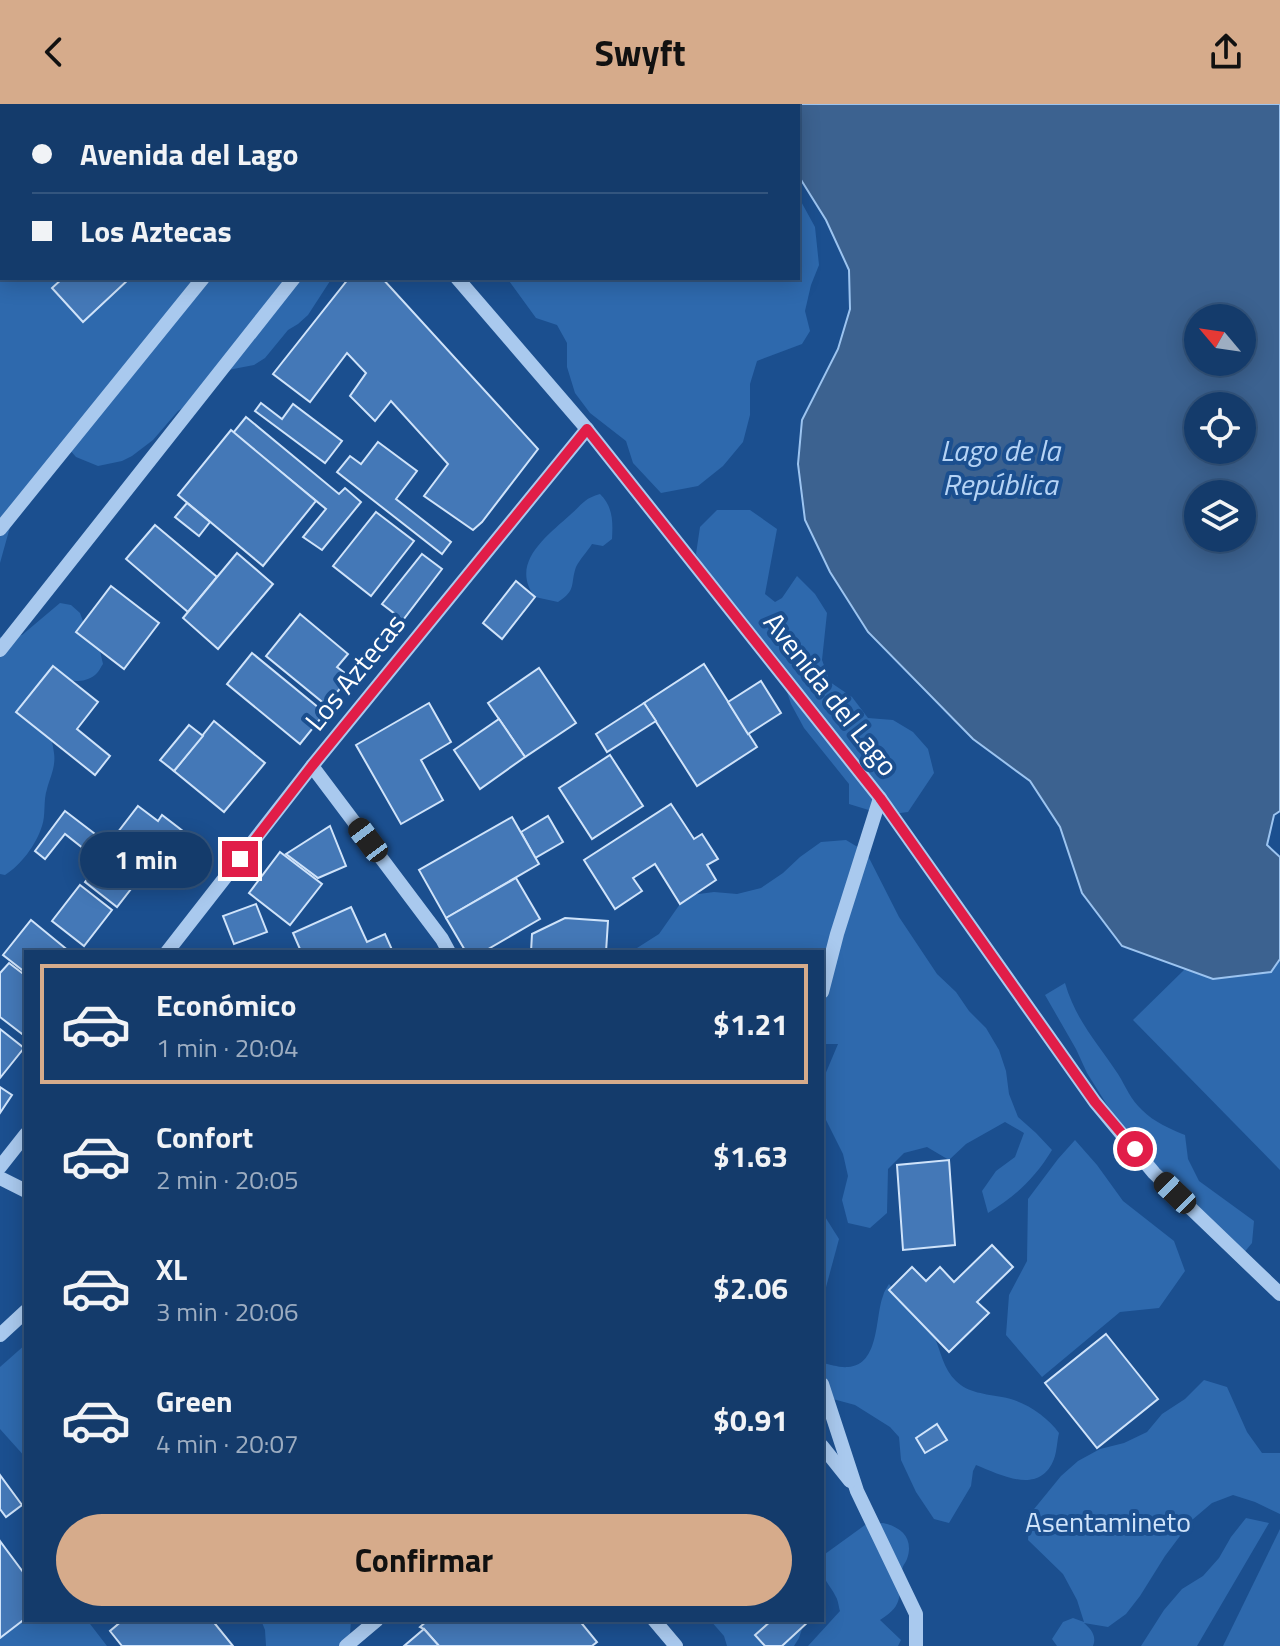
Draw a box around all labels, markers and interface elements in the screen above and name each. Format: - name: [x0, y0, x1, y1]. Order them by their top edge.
- text: Swyft: [594, 25, 686, 80]
- icon: back: [32, 30, 76, 74]
- icon: share: [1204, 30, 1248, 74]
- text: Avenida del Lago: [80, 131, 298, 177]
- text: Los Aztecas: [80, 208, 232, 254]
- north arrow: [1184, 304, 1256, 376]
- map controls: [1184, 304, 1256, 552]
- button: locate: [1184, 392, 1256, 464]
- water label: Lago de la República: [940, 427, 1062, 507]
- button: layers: [1184, 480, 1256, 552]
- street label: Avenida del Lago: [754, 602, 909, 785]
- street label: Los Aztecas: [294, 604, 415, 740]
- car: [344, 814, 392, 866]
- callout: 1 min: [80, 831, 212, 887]
- text: 1 min: [114, 840, 178, 879]
- route end: [222, 841, 258, 877]
- text: Económico: [156, 982, 296, 1028]
- icon: car: [60, 988, 132, 1060]
- text: $1.21: [713, 1001, 788, 1047]
- text: 1 min · 20:04: [156, 1028, 299, 1067]
- text: Confort: [156, 1114, 253, 1160]
- icon: car: [60, 1120, 132, 1192]
- route start: [1117, 1131, 1153, 1167]
- text: $1.63: [713, 1133, 788, 1179]
- text: 2 min · 20:05: [156, 1160, 299, 1199]
- car: [1149, 1168, 1201, 1218]
- text: XL: [156, 1246, 187, 1292]
- icon: car: [60, 1252, 132, 1324]
- text: $2.06: [713, 1265, 788, 1311]
- text: 3 min · 20:06: [156, 1292, 299, 1331]
- text: Green: [156, 1378, 233, 1424]
- icon: car: [60, 1384, 132, 1456]
- text: $0.91: [713, 1397, 788, 1443]
- text: 4 min · 20:07: [156, 1424, 299, 1463]
- park label: Asentamineto: [1025, 1500, 1191, 1543]
- button: Confirmar: [56, 1514, 792, 1606]

